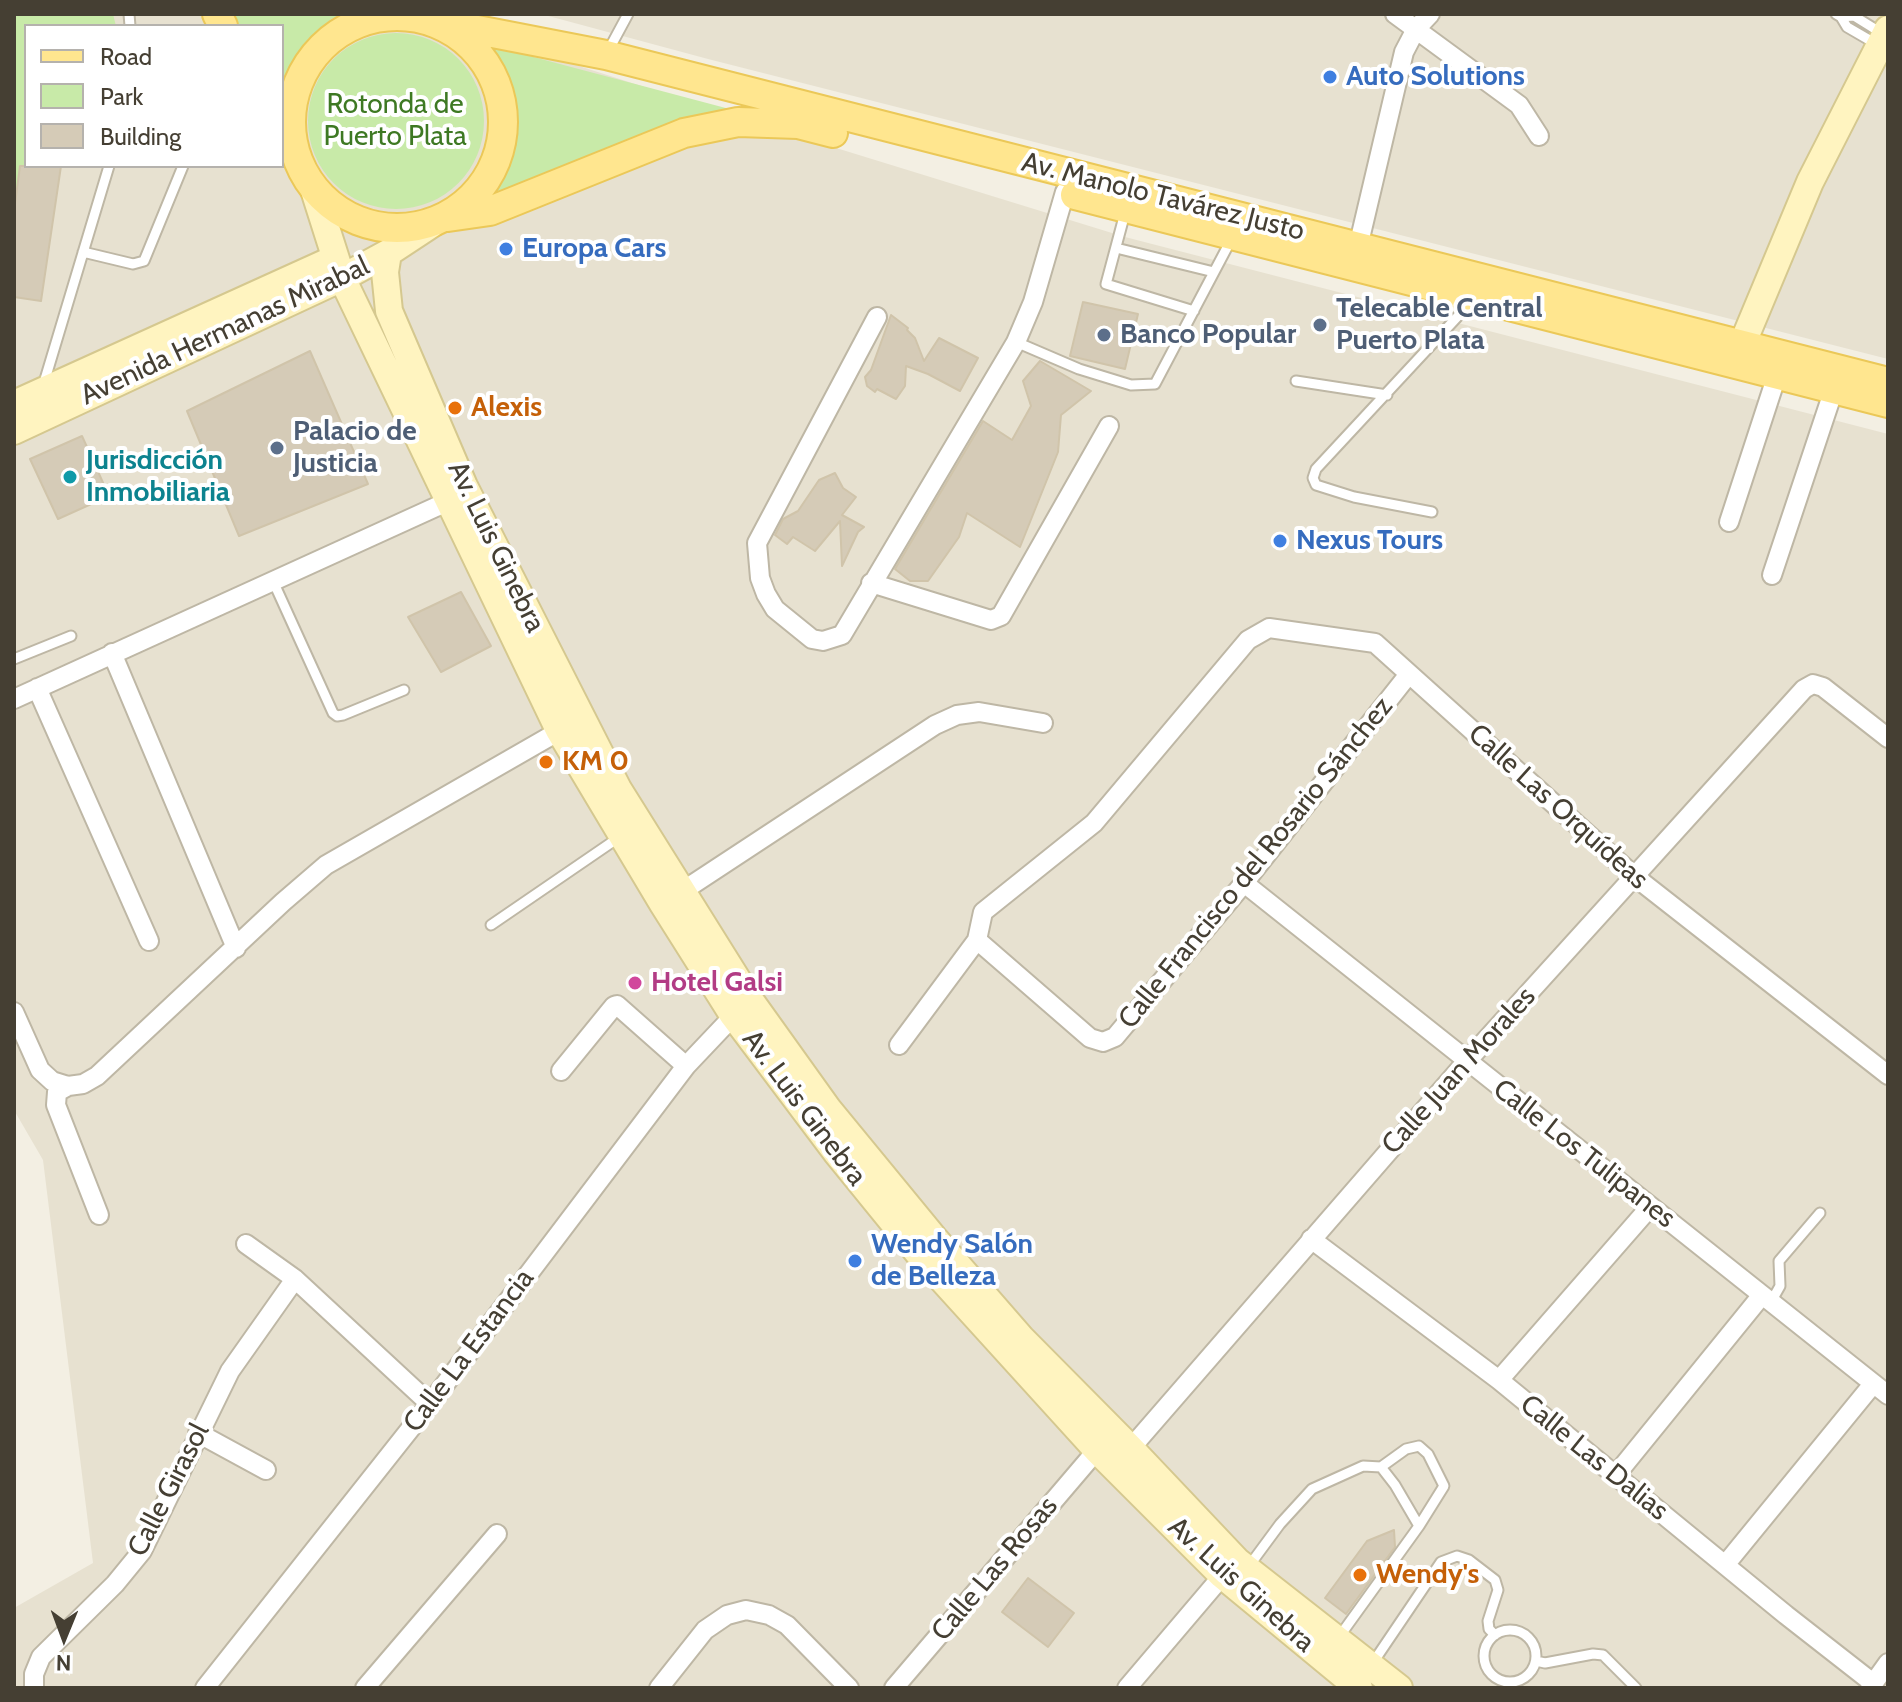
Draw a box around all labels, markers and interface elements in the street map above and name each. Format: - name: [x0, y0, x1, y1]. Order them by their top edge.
- legend: [24, 24, 284, 168]
- text: Road: [100, 42, 152, 71]
- place label: Auto Solutions: [1346, 60, 1525, 94]
- marker: Auto Solutions: [1321, 68, 1339, 86]
- text: Park: [100, 82, 143, 111]
- park label: Rotonda de Puerto Plata: [323, 88, 467, 154]
- text: Building: [100, 122, 181, 151]
- street label: Av. Manolo Tavárez Justo: [1018, 146, 1308, 248]
- place label: Europa Cars: [522, 232, 666, 266]
- marker: Europa Cars: [497, 240, 515, 258]
- street label: Avenida Hermanas Mirabal: [75, 249, 375, 413]
- place label: Telecable Central Puerto Plata: [1336, 292, 1543, 358]
- marker: Telecable Central Puerto Plata: [1311, 316, 1329, 334]
- place label: Banco Popular: [1120, 318, 1296, 352]
- marker: Banco Popular: [1095, 326, 1113, 344]
- place label: Alexis: [471, 391, 542, 425]
- marker: Alexis: [446, 399, 464, 417]
- place label: Palacio de Justicia: [293, 415, 417, 481]
- marker: Palacio de Justicia: [268, 439, 286, 457]
- place label: Jurisdicción Inmobiliaria: [86, 444, 230, 510]
- street label: Av. Luis Ginebra: [440, 456, 552, 638]
- marker: Jurisdicción Inmobiliaria: [61, 468, 79, 486]
- place label: Nexus Tours: [1296, 524, 1443, 558]
- marker: Nexus Tours: [1271, 532, 1289, 550]
- street label: Calle Francisco del Rosario Sánchez: [1112, 690, 1400, 1036]
- street label: Calle Las Orquídeas: [1461, 717, 1655, 897]
- place label: KM 0: [562, 745, 629, 779]
- marker: KM 0: [537, 753, 555, 771]
- place label: Hotel Galsi: [651, 966, 783, 1000]
- marker: Hotel Galsi: [626, 974, 644, 992]
- street label: Calle Juan Morales: [1375, 980, 1543, 1162]
- street label: Av. Luis Ginebra: [735, 1024, 873, 1192]
- street label: Calle Los Tulipanes: [1486, 1072, 1682, 1236]
- place label: Wendy Salón de Belleza: [871, 1228, 1033, 1294]
- marker: Wendy Salón de Belleza: [846, 1252, 864, 1270]
- street label: Calle La Estancia: [397, 1263, 541, 1439]
- street label: Calle Las Dalias: [1513, 1388, 1675, 1528]
- street label: Calle Girasol: [121, 1418, 217, 1562]
- street label: Calle Las Rosas: [925, 1490, 1065, 1648]
- street label: Av. Luis Ginebra: [1161, 1510, 1321, 1660]
- place label: Wendy's: [1376, 1558, 1479, 1592]
- marker: Wendy's: [1351, 1566, 1369, 1584]
- north arrow: [24, 1598, 104, 1678]
- text: N: [56, 1649, 72, 1676]

